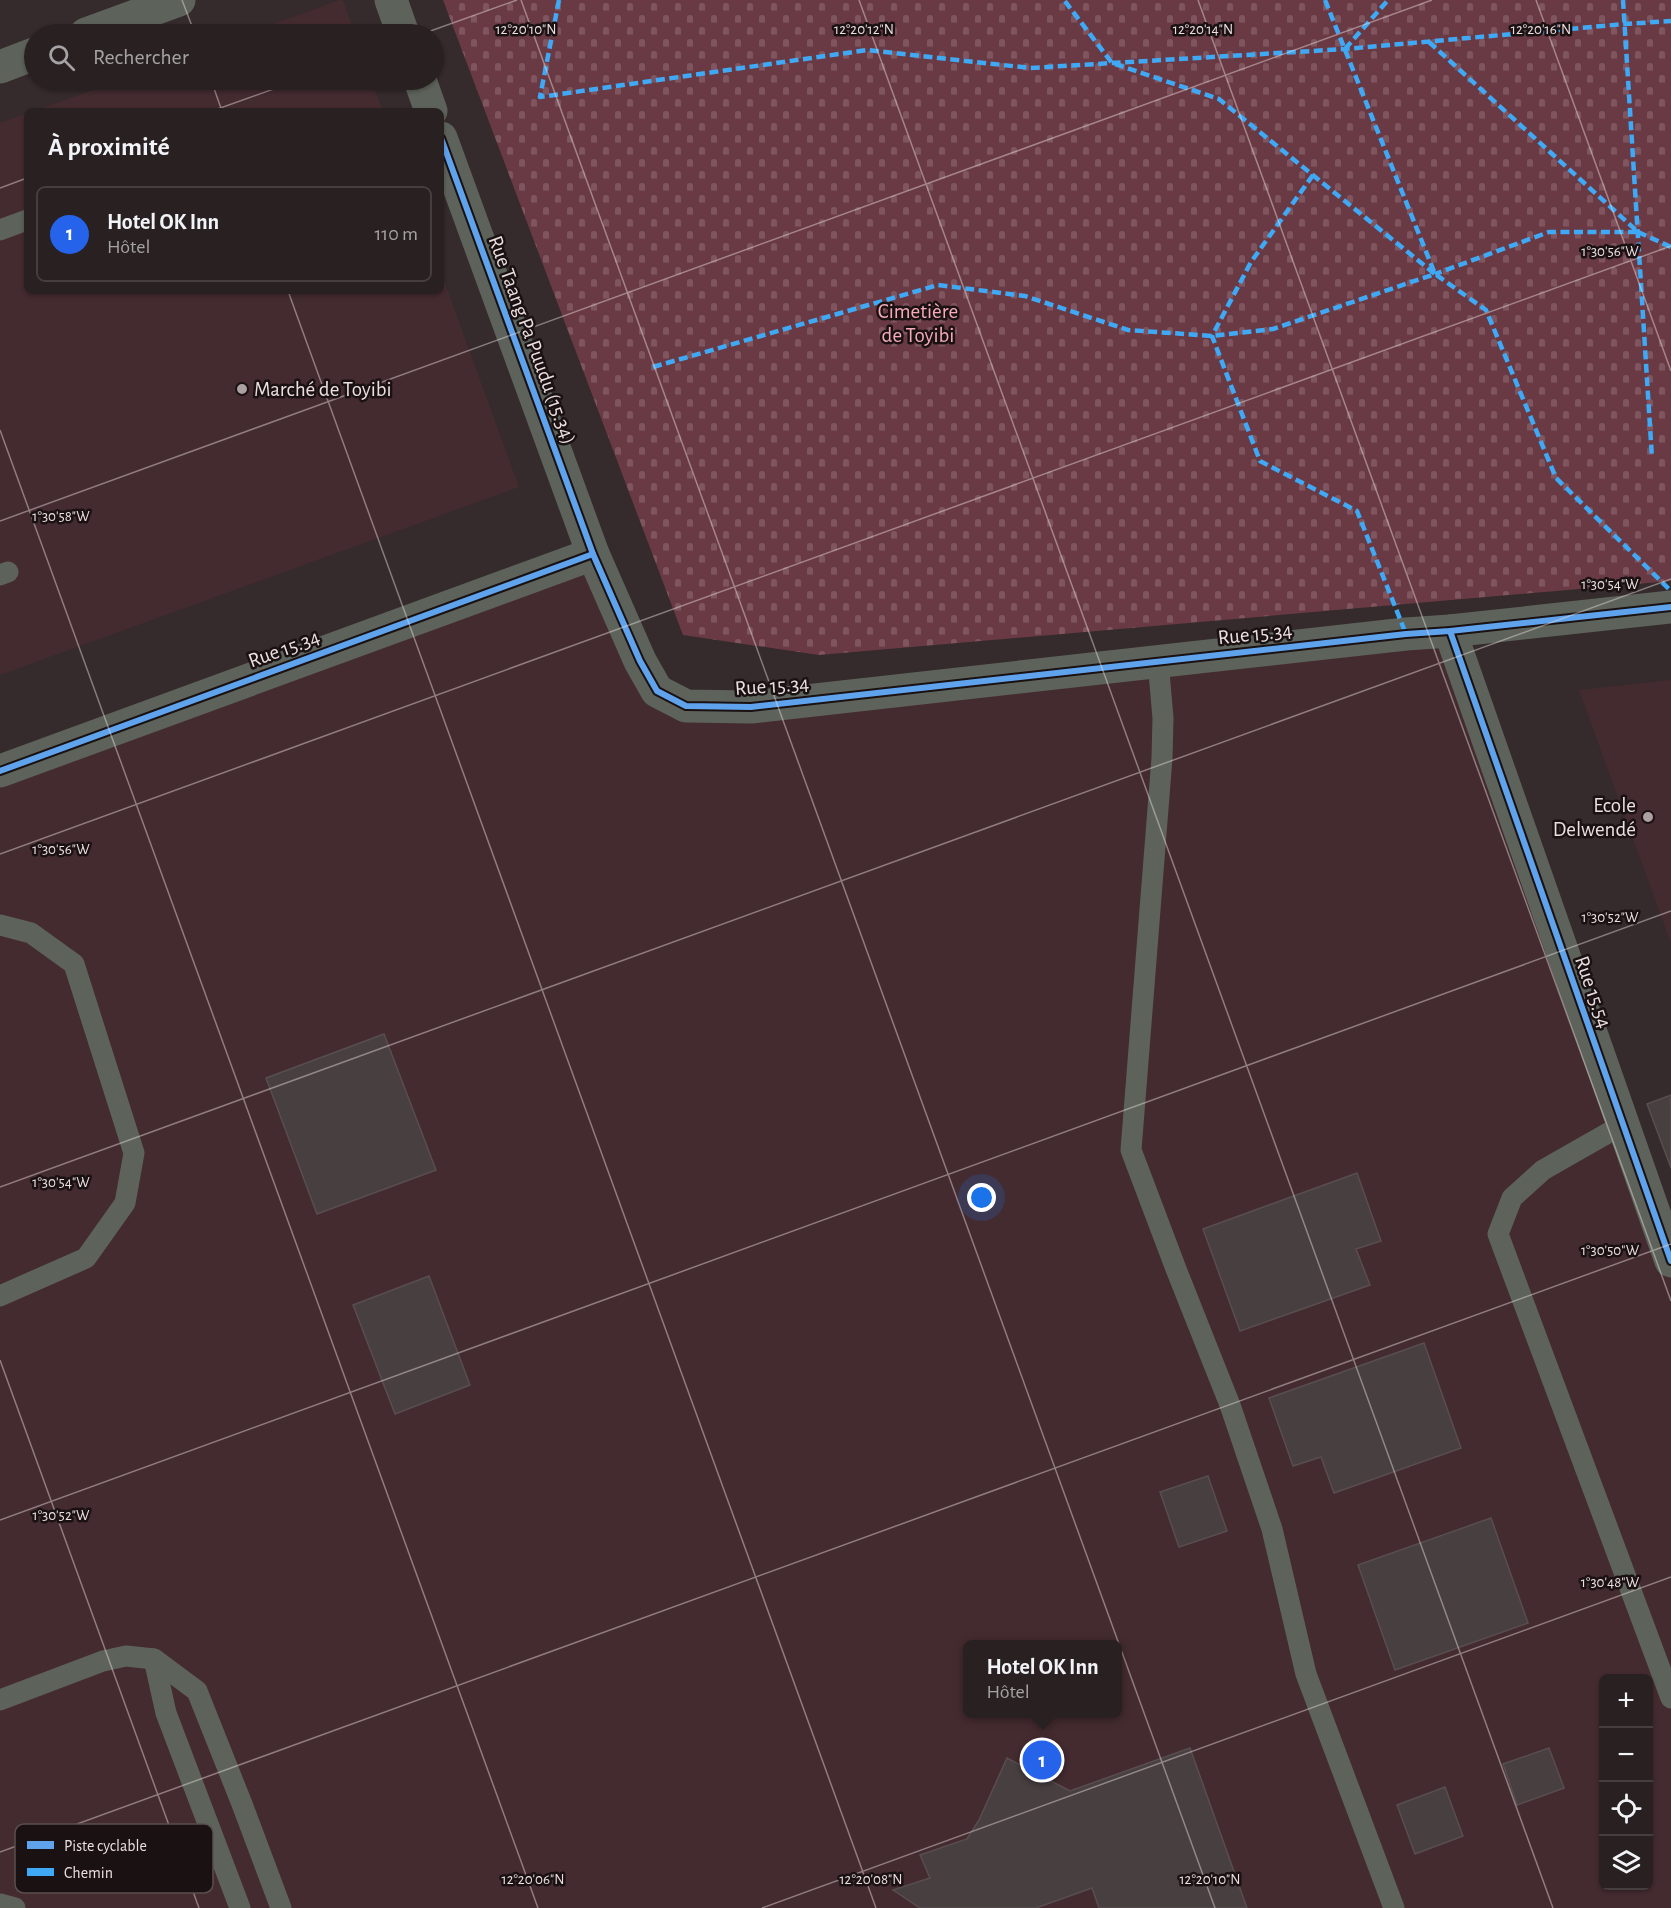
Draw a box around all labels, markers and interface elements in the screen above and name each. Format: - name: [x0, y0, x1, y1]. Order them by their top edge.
- text: 12°20'10"N: [495, 22, 557, 37]
- text: 12°20'12"N: [834, 22, 894, 37]
- text: 12°20'14"N: [1173, 22, 1233, 37]
- text: 12°20'16"N: [1511, 22, 1571, 37]
- search box: [24, 24, 444, 90]
- icon: search: [45, 41, 78, 74]
- text: Rechercher: [93, 46, 189, 68]
- text: À proximité: [48, 134, 170, 160]
- text: Hotel OK Inn: [107, 211, 219, 233]
- text: 1: [66, 224, 73, 244]
- text: 110 m: [374, 224, 418, 244]
- street label: Rue Taang Pa Puudu (15.34): [484, 233, 580, 447]
- text: Hôtel: [107, 237, 150, 257]
- text: 1°30'56"W: [1581, 244, 1639, 259]
- park label: Cimetière de Toyibi: [878, 301, 958, 346]
- place label: Marché de Toyibi: [254, 379, 392, 400]
- marker: Marché de Toyibi: [235, 382, 249, 396]
- text: 1°30'58"W: [32, 509, 90, 524]
- text: 1°30'54"W: [1581, 577, 1639, 592]
- street label: Rue 15.34: [1217, 620, 1293, 648]
- street label: Rue 15.34: [245, 626, 323, 672]
- street label: Rue 15.34: [734, 673, 810, 699]
- place label: Ecole Delwendé: [1553, 795, 1636, 840]
- marker: Ecole Delwendé: [1641, 810, 1655, 824]
- text: 1°30'56"W: [32, 842, 90, 857]
- text: 1°30'52"W: [1581, 910, 1639, 925]
- street label: Rue 15.54: [1571, 953, 1615, 1031]
- text: 1°30'54"W: [32, 1175, 90, 1190]
- your location: [967, 1183, 996, 1212]
- text: 1°30'50"W: [1581, 1243, 1640, 1258]
- text: 1°30'52"W: [32, 1508, 90, 1523]
- text: 1°30'48"W: [1581, 1575, 1640, 1590]
- popup: [963, 1640, 1122, 1718]
- text: Hotel OK Inn: [986, 1656, 1099, 1678]
- map controls: [1599, 1674, 1653, 1890]
- button: +: [1599, 1674, 1653, 1728]
- text: Hôtel: [986, 1682, 1030, 1702]
- button: −: [1599, 1728, 1653, 1782]
- pin: 1: [1022, 1738, 1062, 1782]
- button: locate: [1599, 1782, 1653, 1836]
- legend: [15, 1824, 213, 1893]
- button: layers: [1599, 1836, 1653, 1890]
- text: Piste cyclable: [64, 1838, 147, 1855]
- text: Chemin: [64, 1865, 113, 1881]
- text: 12°20'06"N: [501, 1872, 565, 1887]
- text: 12°20'08"N: [839, 1872, 903, 1887]
- text: 12°20'10"N: [1179, 1872, 1241, 1887]

